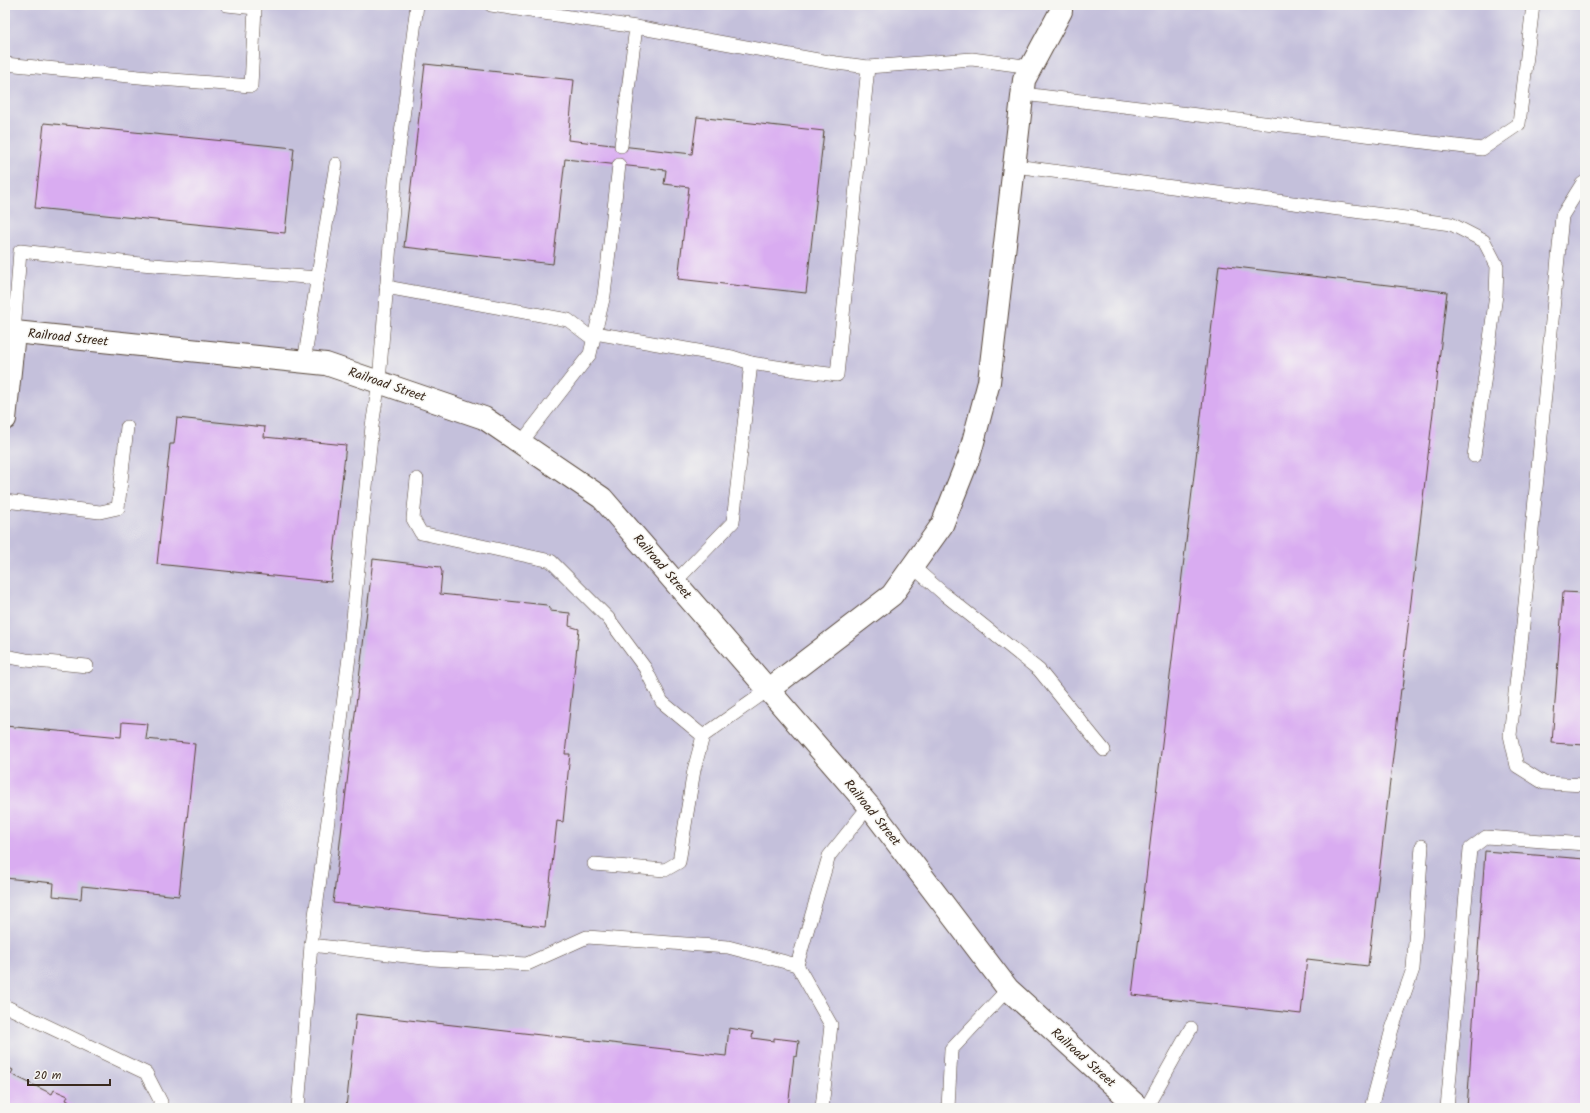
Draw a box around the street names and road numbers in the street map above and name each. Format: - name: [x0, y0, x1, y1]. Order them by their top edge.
- street label: Railroad Street: [27, 323, 110, 353]
- street label: Railroad Street: [345, 362, 430, 408]
- street label: Railroad Street: [628, 530, 697, 605]
- street label: Railroad Street: [838, 775, 906, 852]
- street label: Railroad Street: [1046, 1023, 1121, 1094]

